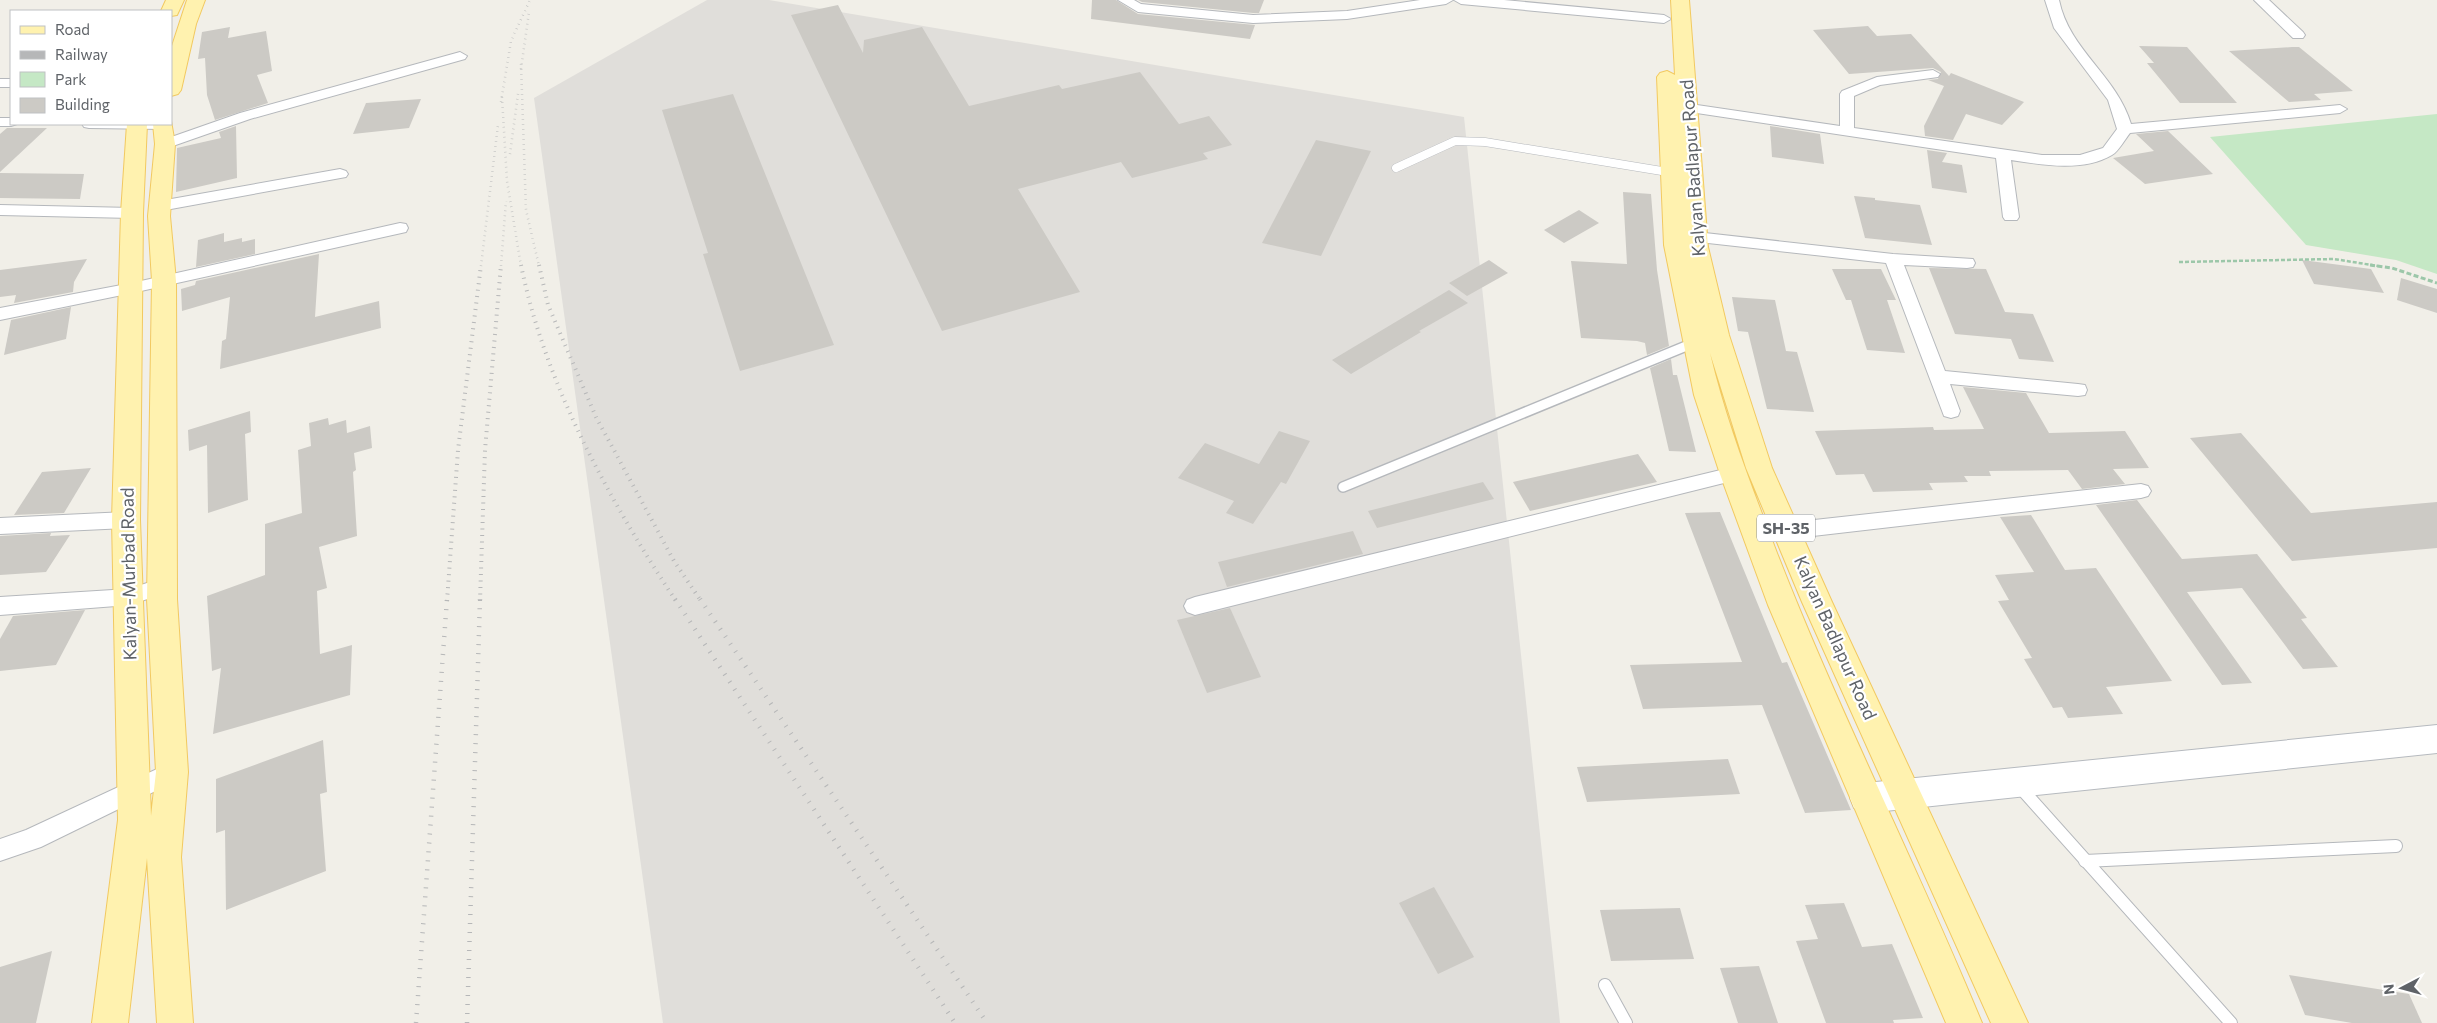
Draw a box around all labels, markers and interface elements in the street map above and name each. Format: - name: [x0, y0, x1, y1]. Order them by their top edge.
- legend: [10, 10, 172, 125]
- text: Road: [55, 20, 90, 38]
- text: Railway: [55, 45, 108, 63]
- text: Park: [55, 70, 86, 88]
- street label: Kalyan Badlapur Road: [1675, 79, 1709, 257]
- text: Building: [55, 95, 110, 113]
- street label: Kalyan-Murbad Road: [115, 487, 141, 661]
- road number: SH-35: [1757, 514, 1815, 542]
- street label: Kalyan Badlapur Road: [1790, 552, 1882, 723]
- north arrow: [2377, 963, 2427, 1013]
- text: N: [2380, 983, 2398, 996]

